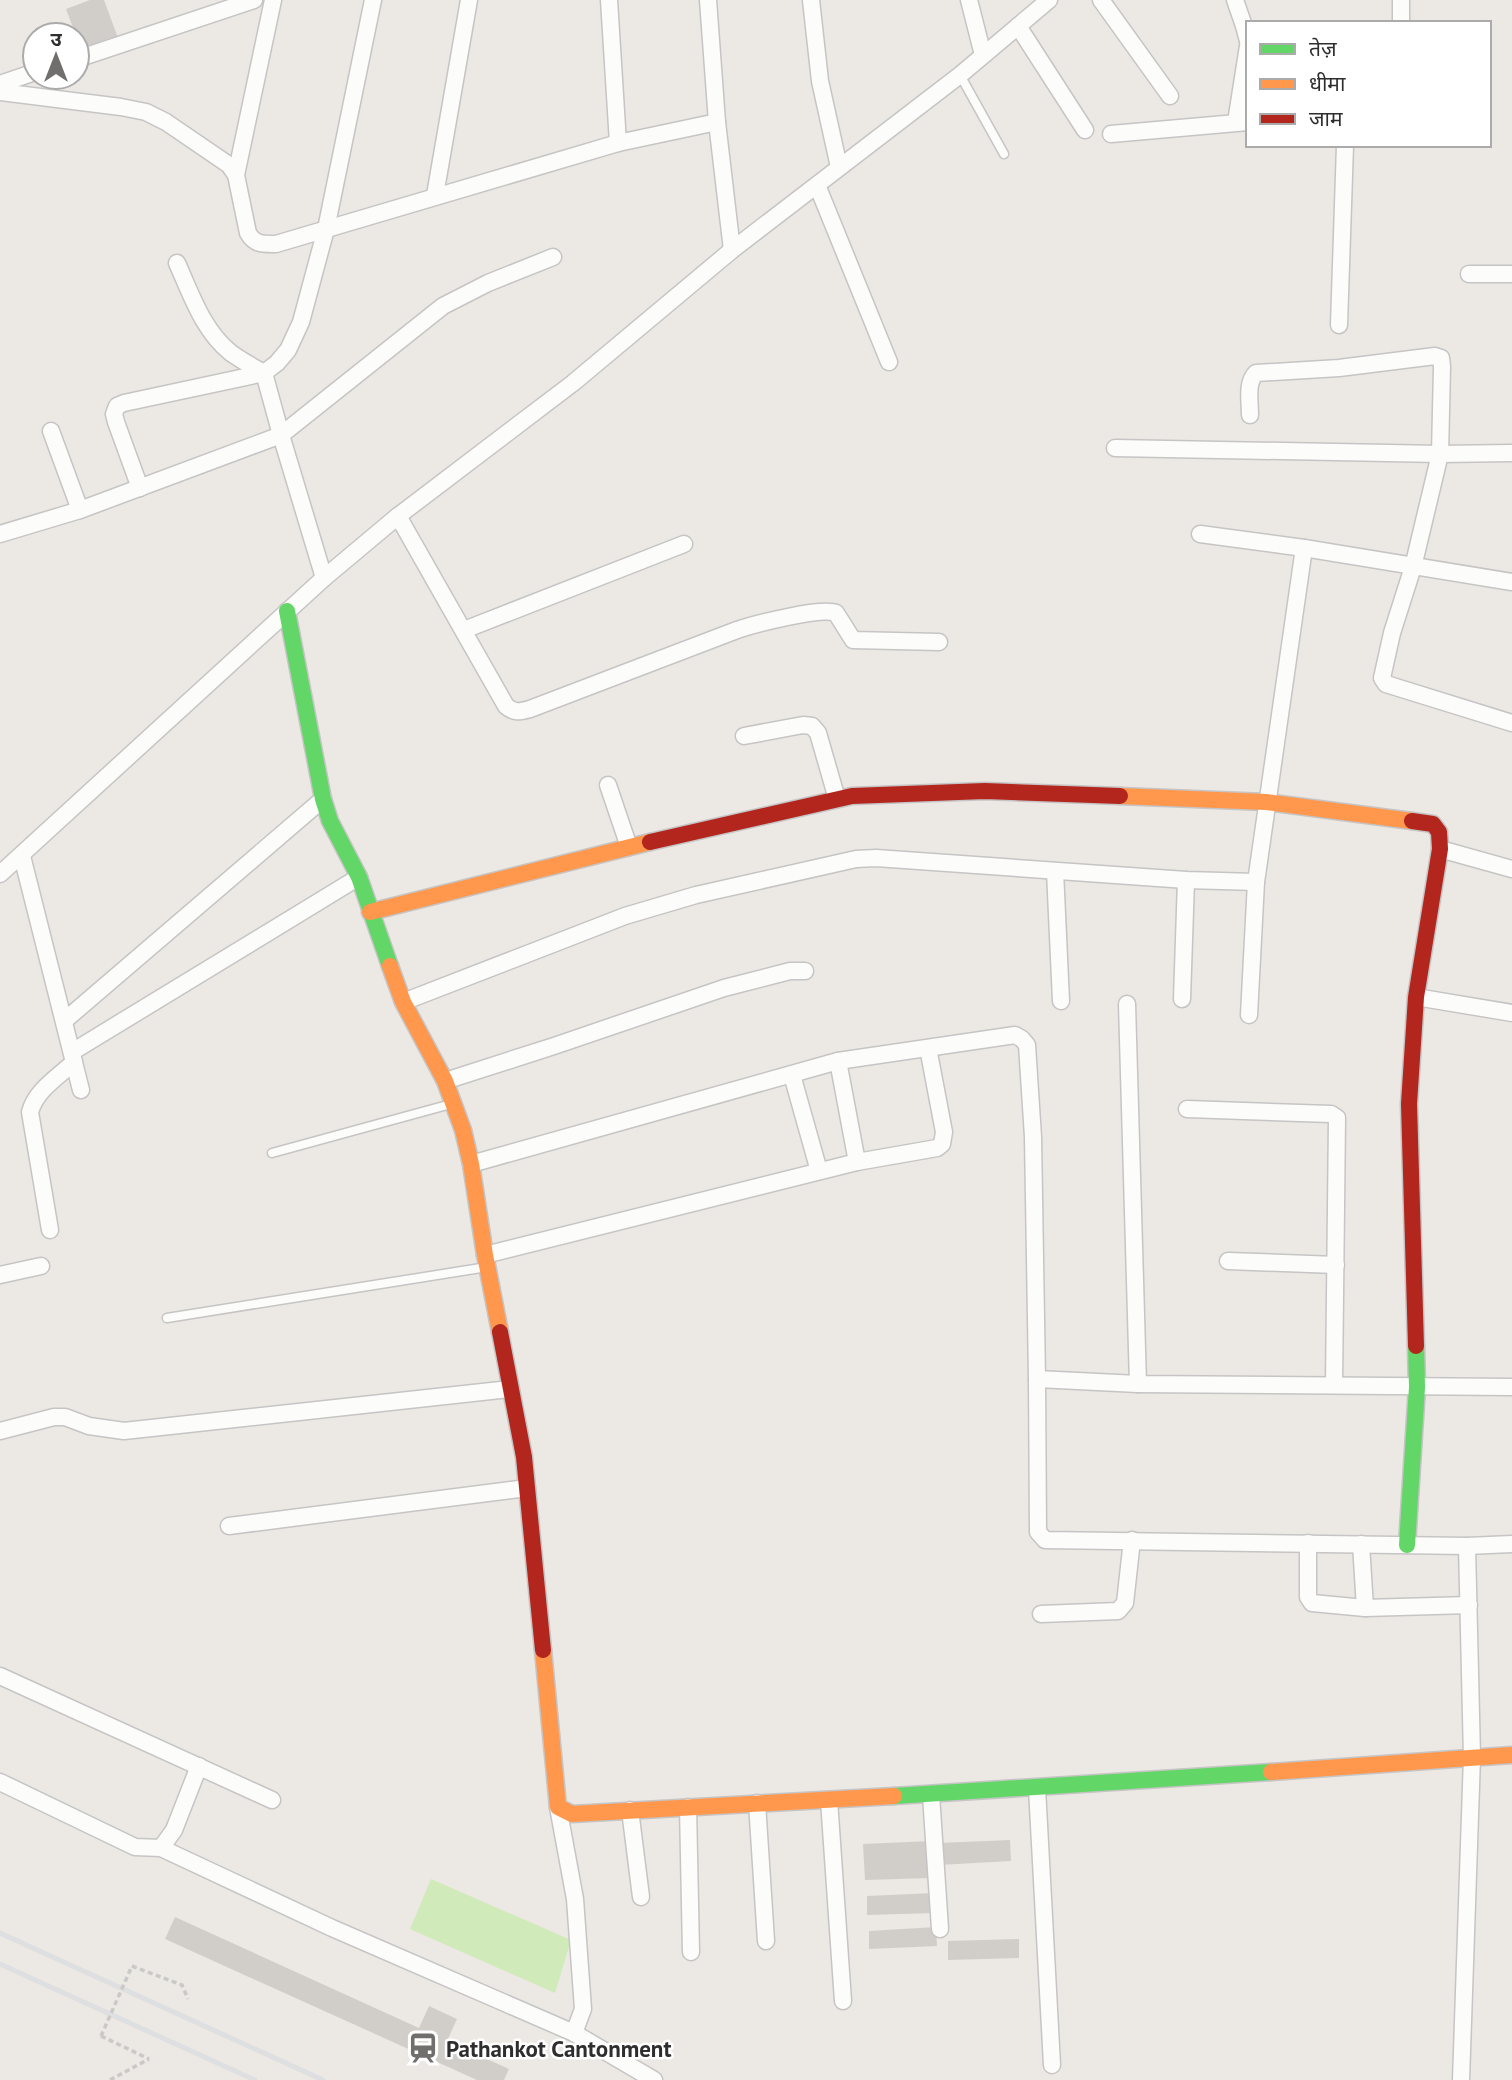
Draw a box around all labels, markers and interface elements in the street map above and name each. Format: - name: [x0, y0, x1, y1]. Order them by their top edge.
- north arrow: [21, 21, 91, 91]
- legend: [1246, 21, 1491, 147]
- text: उ: [50, 27, 62, 51]
- text: तेज़: [1309, 35, 1337, 62]
- text: धीमा: [1309, 70, 1346, 97]
- text: जाम: [1309, 105, 1343, 132]
- station icon: Pathankot Cantonment: [406, 2031, 440, 2065]
- place label: Pathankot Cantonment: [446, 2034, 671, 2063]

